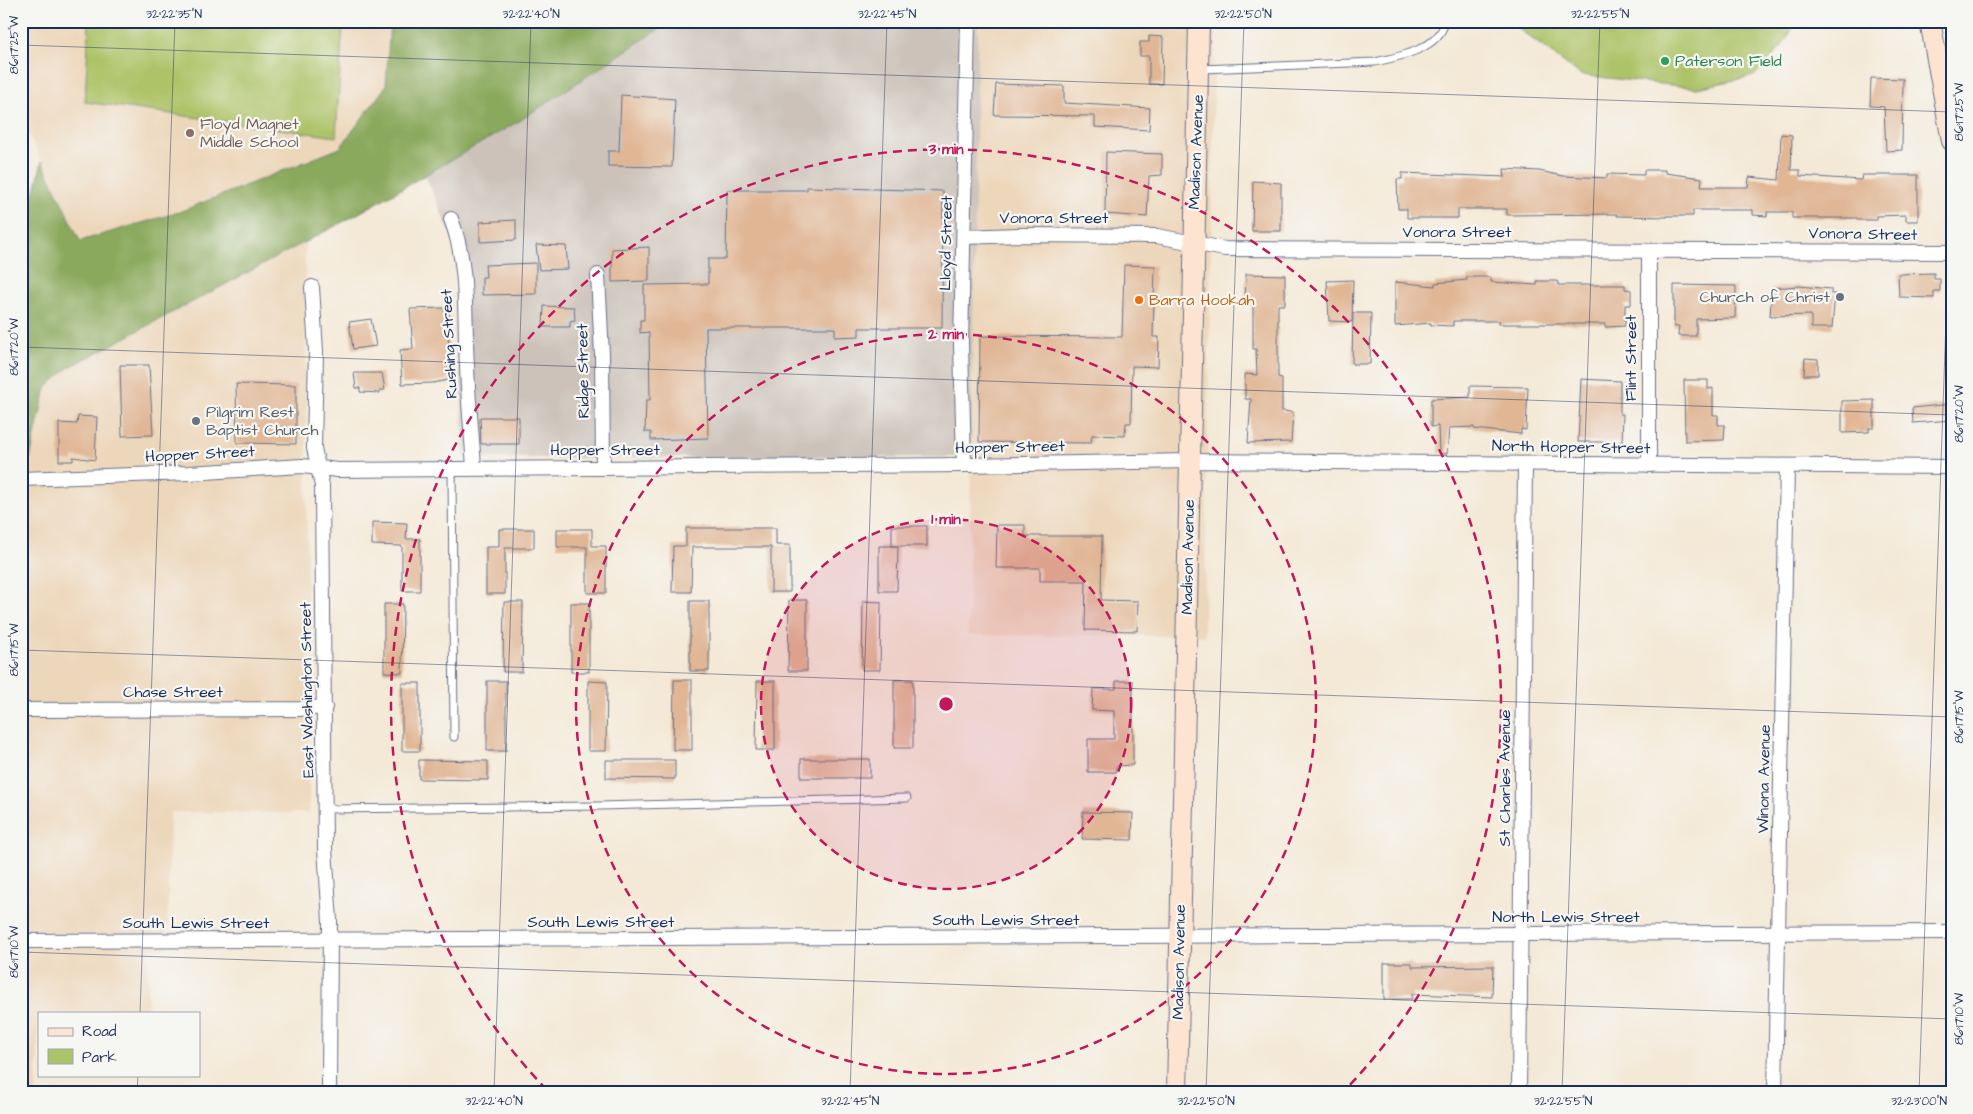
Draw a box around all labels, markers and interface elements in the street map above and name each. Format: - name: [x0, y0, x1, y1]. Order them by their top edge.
- text: 32°22'35"N: [146, 6, 203, 23]
- text: 32°22'40"N: [502, 6, 560, 23]
- text: 32°22'45"N: [858, 6, 917, 23]
- text: 32°22'50"N: [1214, 6, 1272, 23]
- text: 32°22'55"N: [1571, 6, 1630, 23]
- text: 86°17'25"W: [6, 15, 23, 74]
- place label: Paterson Field: [1675, 50, 1782, 72]
- marker: Paterson Field: [1659, 55, 1671, 67]
- text: 86°17'25"W: [1951, 82, 1968, 141]
- street label: Madison Avenue: [1183, 94, 1209, 210]
- place label: Floyd Magnet Middle School: [200, 113, 299, 153]
- marker: Floyd Magnet Middle School: [184, 127, 196, 139]
- text: 3 min: [927, 139, 964, 160]
- street label: Lloyd Street: [934, 195, 959, 291]
- street label: Vonora Street: [1000, 207, 1109, 229]
- street label: Vonora Street: [1403, 221, 1512, 243]
- street label: Vonora Street: [1808, 222, 1918, 246]
- place label: Church of Christ: [1699, 286, 1831, 308]
- street label: Rushing Street: [435, 288, 464, 399]
- place label: Barra Hookah: [1149, 289, 1254, 311]
- marker: Church of Christ: [1834, 291, 1846, 303]
- marker: Barra Hookah: [1133, 294, 1145, 306]
- street label: Flint Street: [1620, 314, 1642, 401]
- text: 86°17'20"W: [6, 318, 23, 376]
- street label: Ridge Street: [571, 323, 596, 419]
- text: 2 min: [927, 324, 965, 345]
- text: 86°17'20"W: [1951, 385, 1968, 443]
- place label: Pilgrim Rest Baptist Church: [206, 401, 319, 441]
- marker: Pilgrim Rest Baptist Church: [190, 415, 202, 427]
- street label: Hopper Street: [955, 435, 1066, 459]
- street label: North Hopper Street: [1492, 435, 1651, 459]
- street label: Hopper Street: [550, 439, 660, 461]
- street label: Hopper Street: [145, 440, 256, 468]
- street label: Madison Avenue: [1176, 499, 1200, 615]
- text: 1 min: [931, 509, 961, 530]
- street label: East Washington Street: [294, 601, 321, 778]
- text: 86°17'15"W: [6, 623, 23, 676]
- street label: Chase Street: [123, 681, 223, 703]
- text: 86°17'15"W: [1951, 690, 1968, 743]
- centre of rings: [937, 695, 955, 713]
- street label: St Charles Avenue: [1494, 709, 1516, 846]
- street label: Winona Avenue: [1752, 724, 1776, 834]
- street label: Madison Avenue: [1167, 904, 1191, 1020]
- street label: North Lewis Street: [1492, 906, 1640, 928]
- street label: South Lewis Street: [932, 909, 1080, 931]
- street label: South Lewis Street: [527, 911, 675, 933]
- street label: South Lewis Street: [122, 912, 270, 934]
- text: 86°17'10"W: [6, 925, 23, 978]
- text: 86°17'10"W: [1951, 992, 1968, 1045]
- legend: [38, 1012, 200, 1076]
- text: Road: [82, 1021, 117, 1042]
- text: Park: [82, 1047, 117, 1068]
- text: 32°22'40"N: [465, 1093, 523, 1110]
- text: 32°22'45"N: [821, 1093, 880, 1110]
- text: 32°22'50"N: [1177, 1093, 1235, 1110]
- text: 32°22'55"N: [1534, 1093, 1593, 1110]
- text: 32°23'00"N: [1891, 1093, 1947, 1110]

